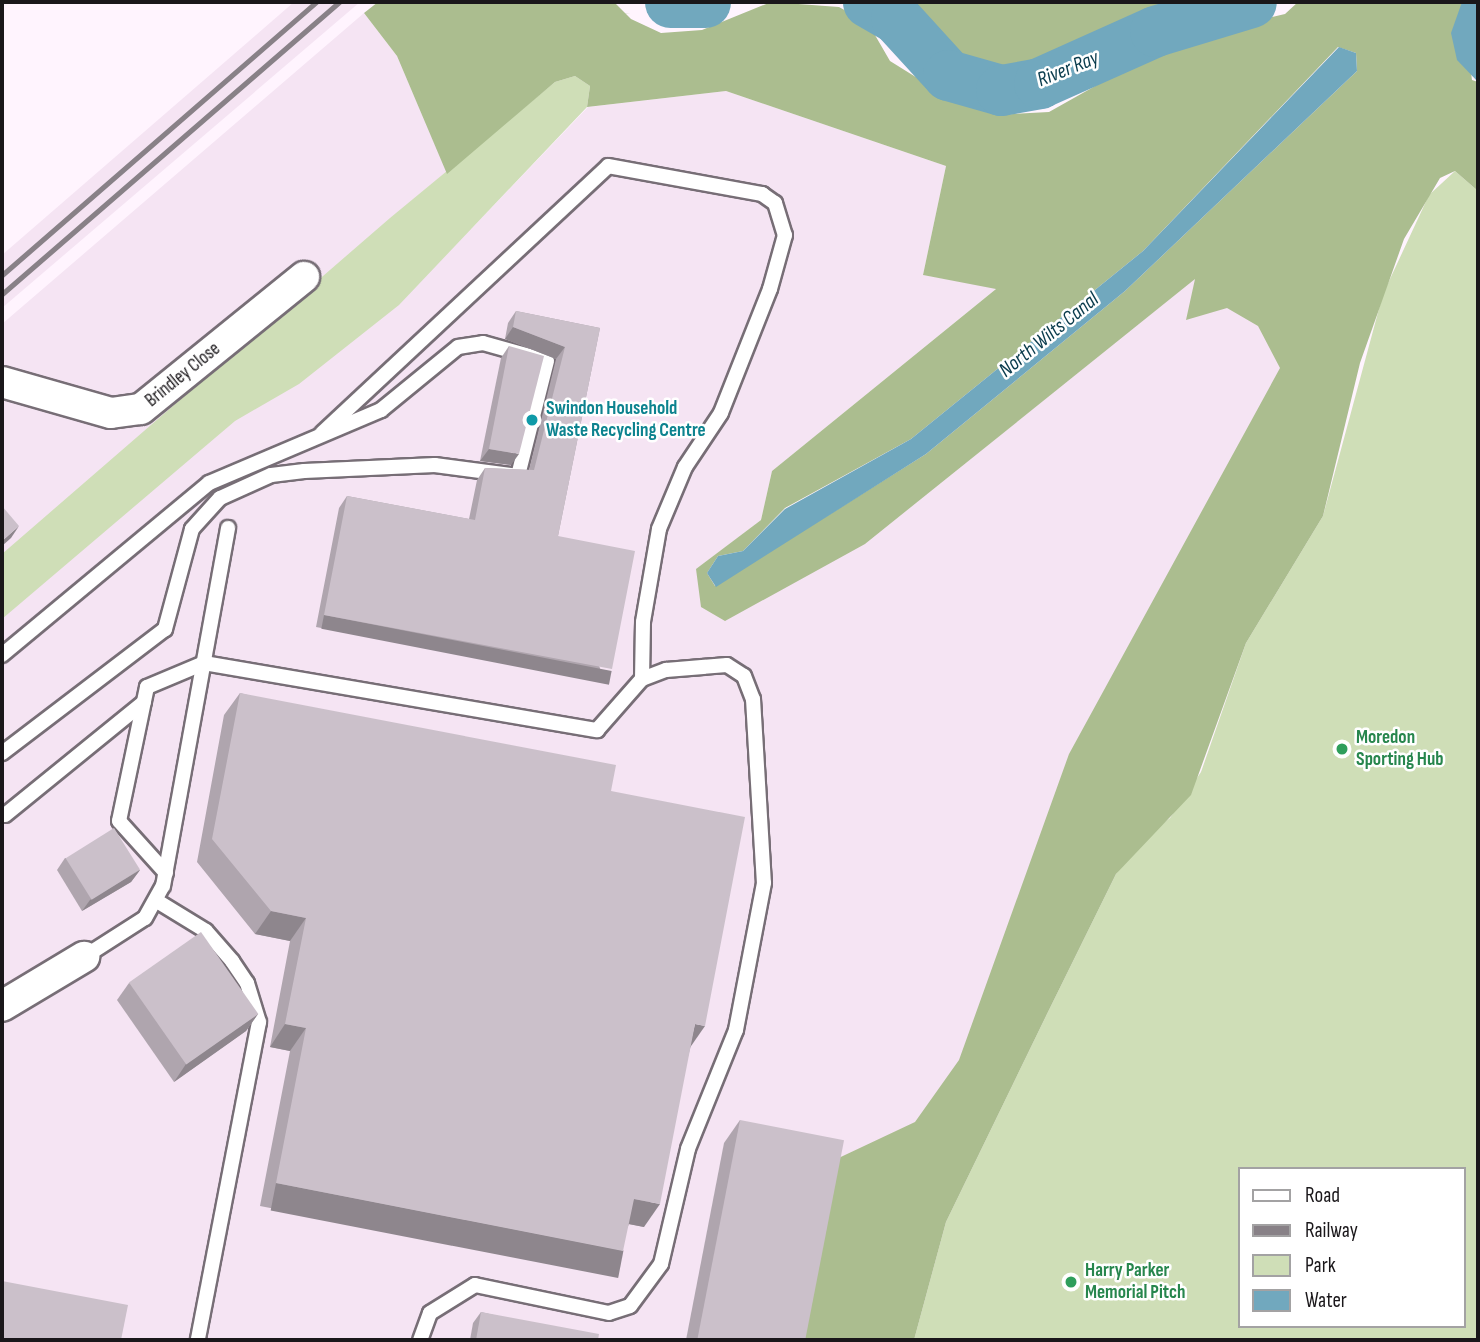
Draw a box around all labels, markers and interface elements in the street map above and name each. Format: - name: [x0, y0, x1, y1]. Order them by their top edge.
- water label: River Ray: [1034, 45, 1102, 93]
- water label: North Wilts Canal: [994, 287, 1104, 383]
- street label: Brindley Close: [141, 338, 225, 412]
- place label: Swindon Household Waste Recycling Centre: [546, 398, 706, 442]
- marker: Swindon Household Waste Recycling Centre: [524, 412, 540, 428]
- place label: Moredon Sporting Hub: [1356, 727, 1444, 771]
- marker: Moredon Sporting Hub: [1334, 741, 1350, 757]
- legend: [1238, 1167, 1466, 1328]
- text: Road: [1305, 1183, 1340, 1208]
- text: Railway: [1305, 1218, 1358, 1243]
- text: Park: [1305, 1253, 1336, 1278]
- place label: Harry Parker Memorial Pitch: [1085, 1260, 1185, 1304]
- marker: Harry Parker Memorial Pitch: [1063, 1274, 1079, 1290]
- text: Water: [1305, 1288, 1347, 1313]

